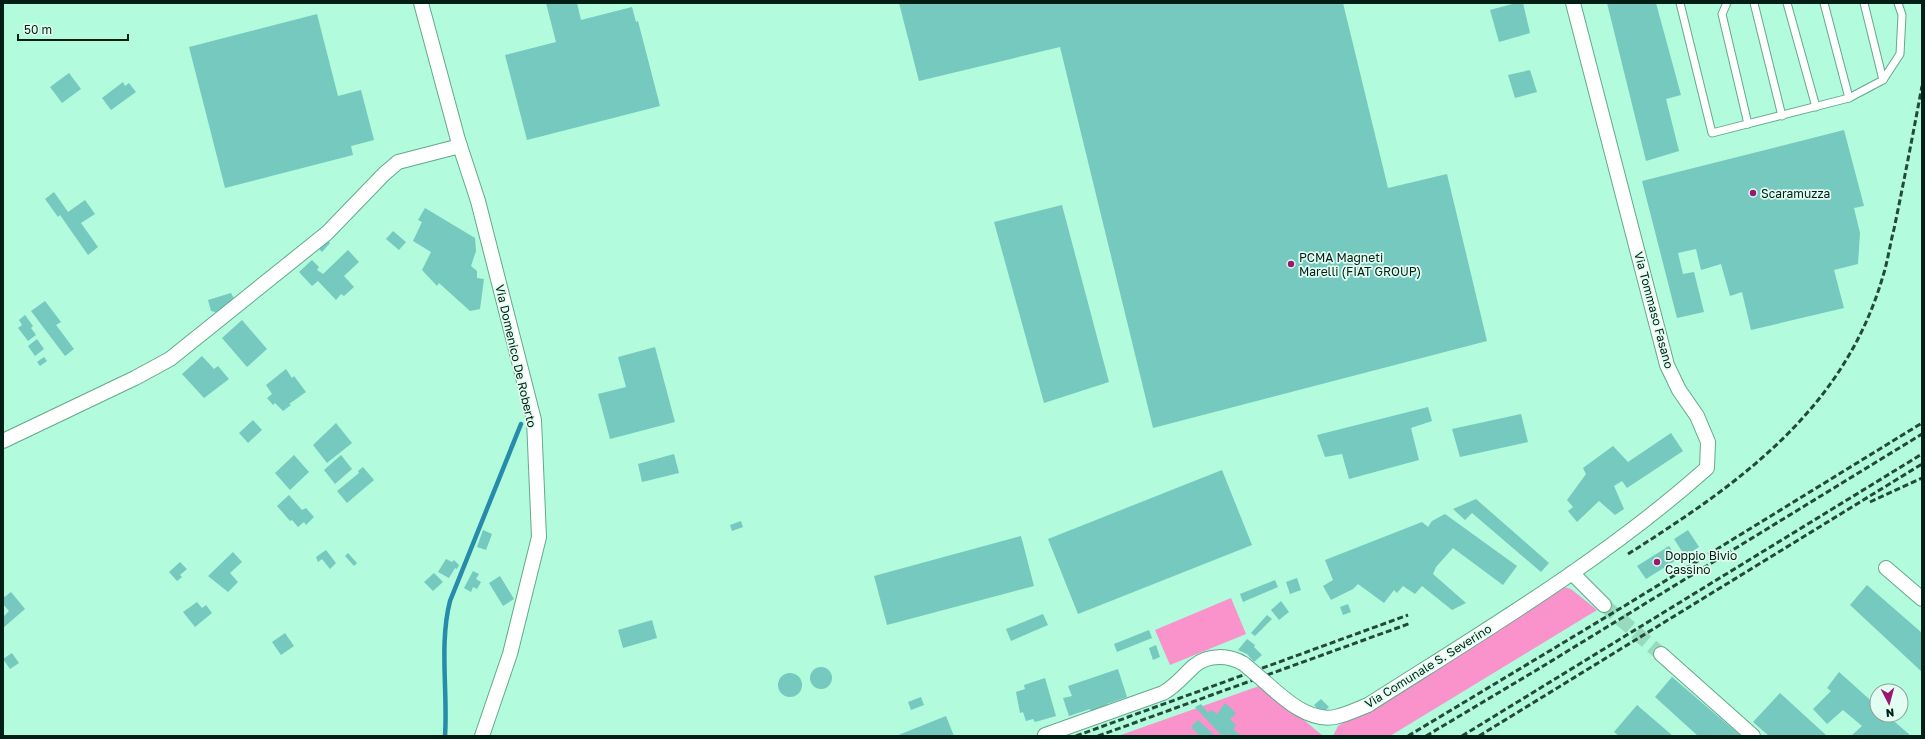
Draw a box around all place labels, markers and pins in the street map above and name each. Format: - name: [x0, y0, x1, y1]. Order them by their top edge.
- place label: Scaramuzza: [1761, 186, 1830, 201]
- marker: Scaramuzza: [1748, 188, 1758, 198]
- place label: PCMA Magneti Marelli (FIAT GROUP): [1299, 250, 1421, 279]
- marker: PCMA Magneti Marelli (FIAT GROUP): [1286, 259, 1296, 269]
- place label: Doppio Bivio Cassino: [1665, 548, 1737, 577]
- marker: Doppio Bivio Cassino: [1652, 557, 1662, 567]

